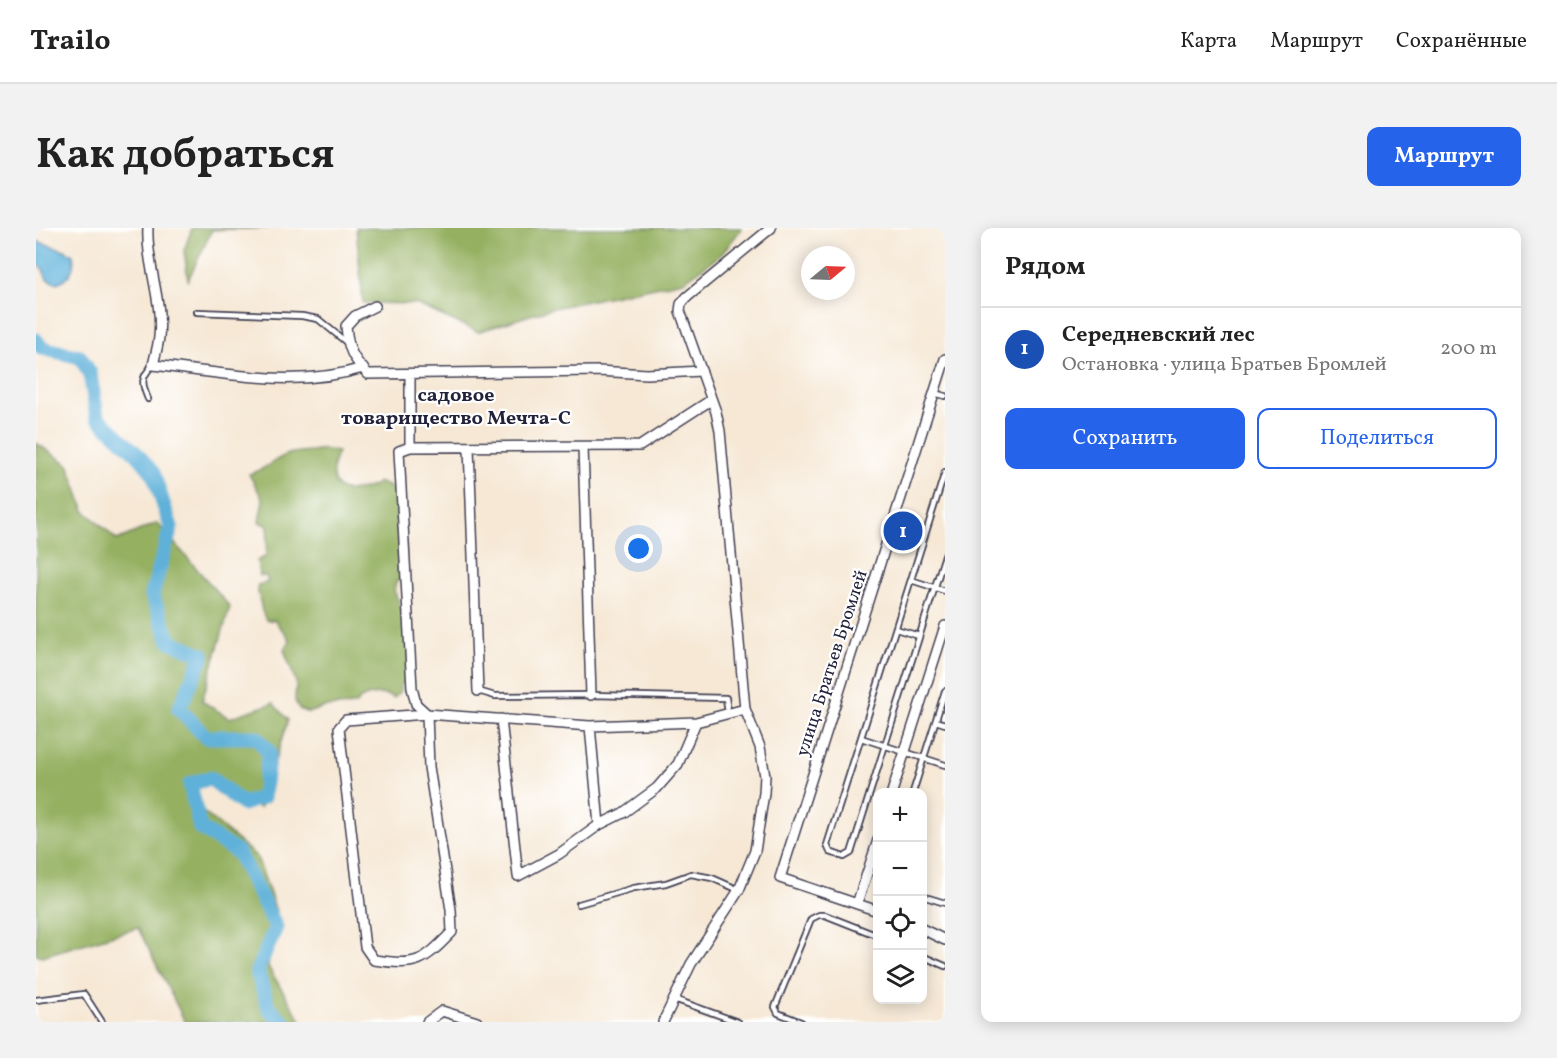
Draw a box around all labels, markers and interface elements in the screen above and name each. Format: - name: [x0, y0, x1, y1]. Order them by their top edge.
- text: Trailo: [30, 22, 111, 61]
- text: Карта: [1180, 27, 1237, 56]
- text: Маршрут: [1270, 27, 1363, 56]
- text: Сохранённые: [1396, 27, 1527, 56]
- text: Как добраться: [36, 127, 335, 186]
- button: Маршрут: [1367, 127, 1521, 186]
- north arrow: [801, 246, 855, 300]
- text: Рядом: [1005, 249, 1085, 285]
- text: Середневский лес: [1062, 320, 1255, 351]
- text: 1: [1020, 335, 1029, 363]
- text: 200 m: [1440, 335, 1497, 363]
- text: Остановка · улица Братьев Бромлей: [1062, 351, 1387, 379]
- district label: садовое товарищество Мечта-С: [341, 382, 571, 433]
- button: Сохранить: [1005, 408, 1245, 469]
- button: Поделиться: [1257, 408, 1497, 469]
- pin: 1: [884, 508, 922, 554]
- your location: [624, 534, 653, 563]
- street label: улица Братьев Бромлей: [790, 567, 874, 760]
- map controls: [873, 788, 927, 1004]
- button: +: [873, 788, 927, 842]
- button: −: [873, 842, 927, 896]
- button: locate: [873, 896, 927, 950]
- button: layers: [873, 950, 927, 1004]

